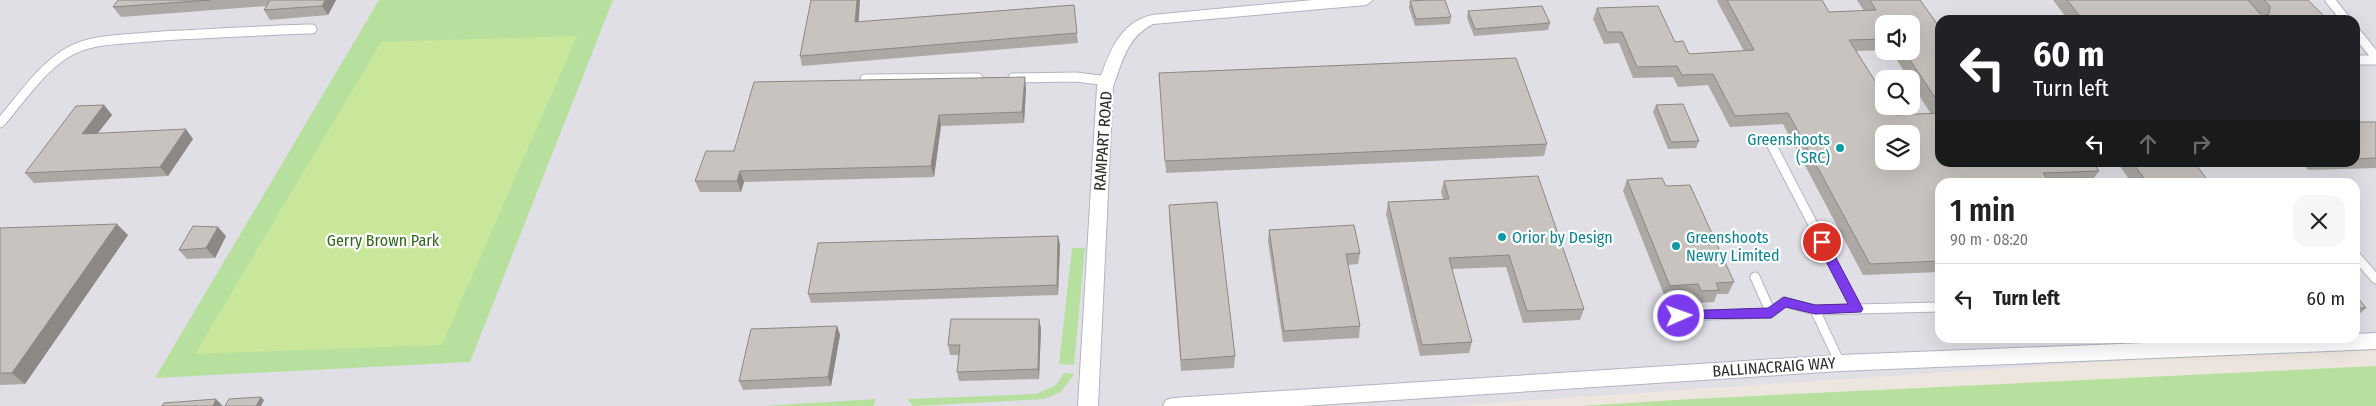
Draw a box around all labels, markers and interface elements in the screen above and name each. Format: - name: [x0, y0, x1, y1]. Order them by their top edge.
- map controls: [1875, 15, 1920, 170]
- button: sound: [1875, 15, 1920, 60]
- text: 60 m: [2033, 33, 2104, 75]
- icon: left: [1950, 35, 2015, 100]
- button: search: [1875, 70, 1920, 115]
- text: Turn left: [2033, 75, 2109, 102]
- street label: RAMPART ROAD: [1090, 90, 1116, 192]
- button: layers: [1875, 125, 1920, 170]
- place label: Greenshoots (SRC): [1747, 130, 1830, 167]
- icon: left: [2081, 130, 2109, 158]
- icon: ahead: [2134, 130, 2162, 158]
- icon: right: [2187, 130, 2215, 158]
- marker: Greenshoots (SRC): [1834, 142, 1846, 154]
- text: 1 min: [1950, 193, 2015, 229]
- button: close: [2293, 195, 2345, 247]
- pin: [1801, 221, 1843, 263]
- place label: Orior by Design: [1512, 228, 1613, 247]
- place label: Greenshoots Newry Limited: [1686, 228, 1780, 265]
- icon: arrive: [1808, 228, 1836, 256]
- text: 90 m · 08:20: [1950, 230, 2028, 249]
- park label: Gerry Brown Park: [327, 231, 440, 250]
- marker: Orior by Design: [1496, 231, 1508, 243]
- marker: Greenshoots Newry Limited: [1670, 240, 1682, 252]
- icon: left: [1950, 285, 1978, 313]
- text: Turn left: [1993, 287, 2060, 310]
- text: 60 m: [2307, 287, 2345, 310]
- position arrow: [1652, 289, 1704, 341]
- street label: BALLINACRAIG WAY: [1712, 353, 1836, 381]

